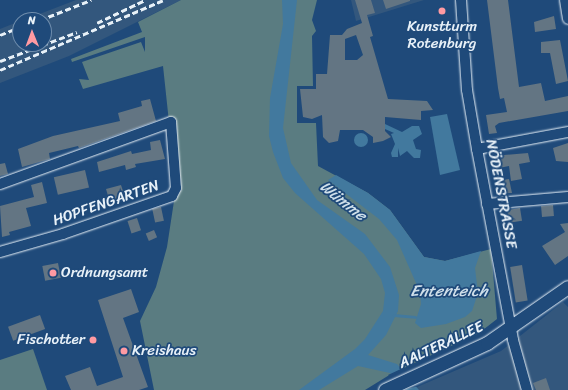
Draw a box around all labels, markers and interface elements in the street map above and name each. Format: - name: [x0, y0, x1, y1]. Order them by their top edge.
- marker: Kunstturm Rotenburg: [437, 6, 447, 16]
- text: N: [28, 11, 36, 30]
- north arrow: [12, 12, 52, 52]
- place label: Kunstturm Rotenburg: [407, 17, 477, 52]
- street label: NÖDENSTRASSE: [482, 138, 520, 250]
- street label: HOPFENGARTEN: [50, 176, 162, 230]
- water label: Wümme: [316, 177, 370, 225]
- place label: Ordnungsamt: [61, 264, 148, 282]
- marker: Ordnungsamt: [48, 268, 58, 278]
- water label: Ententeich: [410, 281, 488, 301]
- street label: AALTERALLEE: [396, 318, 486, 372]
- place label: Fischotter: [17, 331, 85, 349]
- marker: Fischotter: [88, 335, 98, 345]
- place label: Kreishaus: [132, 342, 196, 360]
- marker: Kreishaus: [119, 346, 129, 356]

